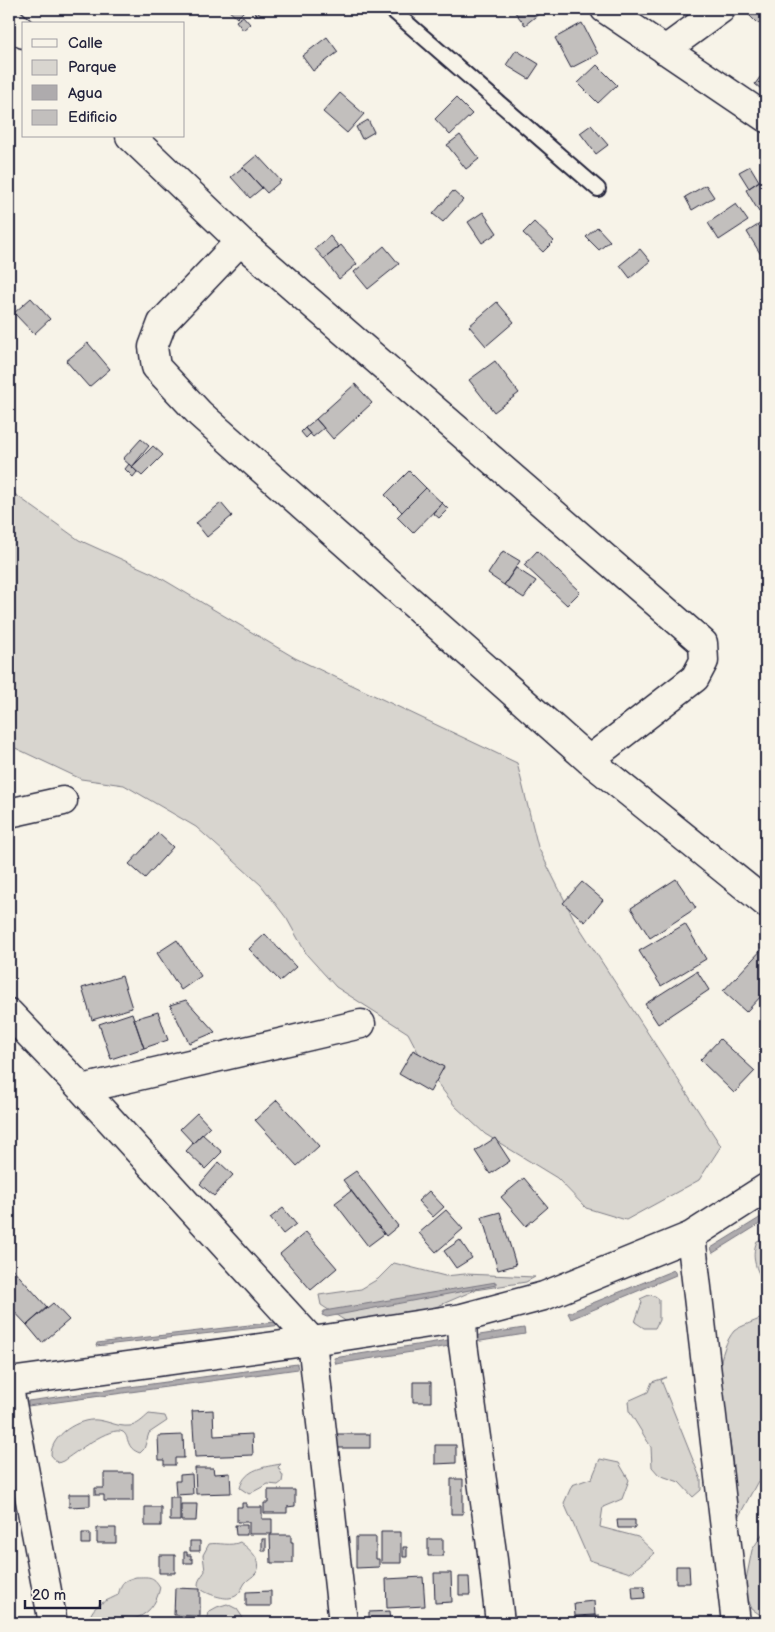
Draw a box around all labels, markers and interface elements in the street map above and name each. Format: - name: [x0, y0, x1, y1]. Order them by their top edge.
- legend: [22, 22, 185, 138]
- text: Calle: [68, 34, 103, 53]
- text: Parque: [68, 58, 117, 77]
- text: Agua: [68, 84, 102, 103]
- text: Edificio: [68, 108, 117, 127]
- scale bar: [25, 1577, 100, 1609]
- text: 20 m: [32, 1586, 66, 1605]

